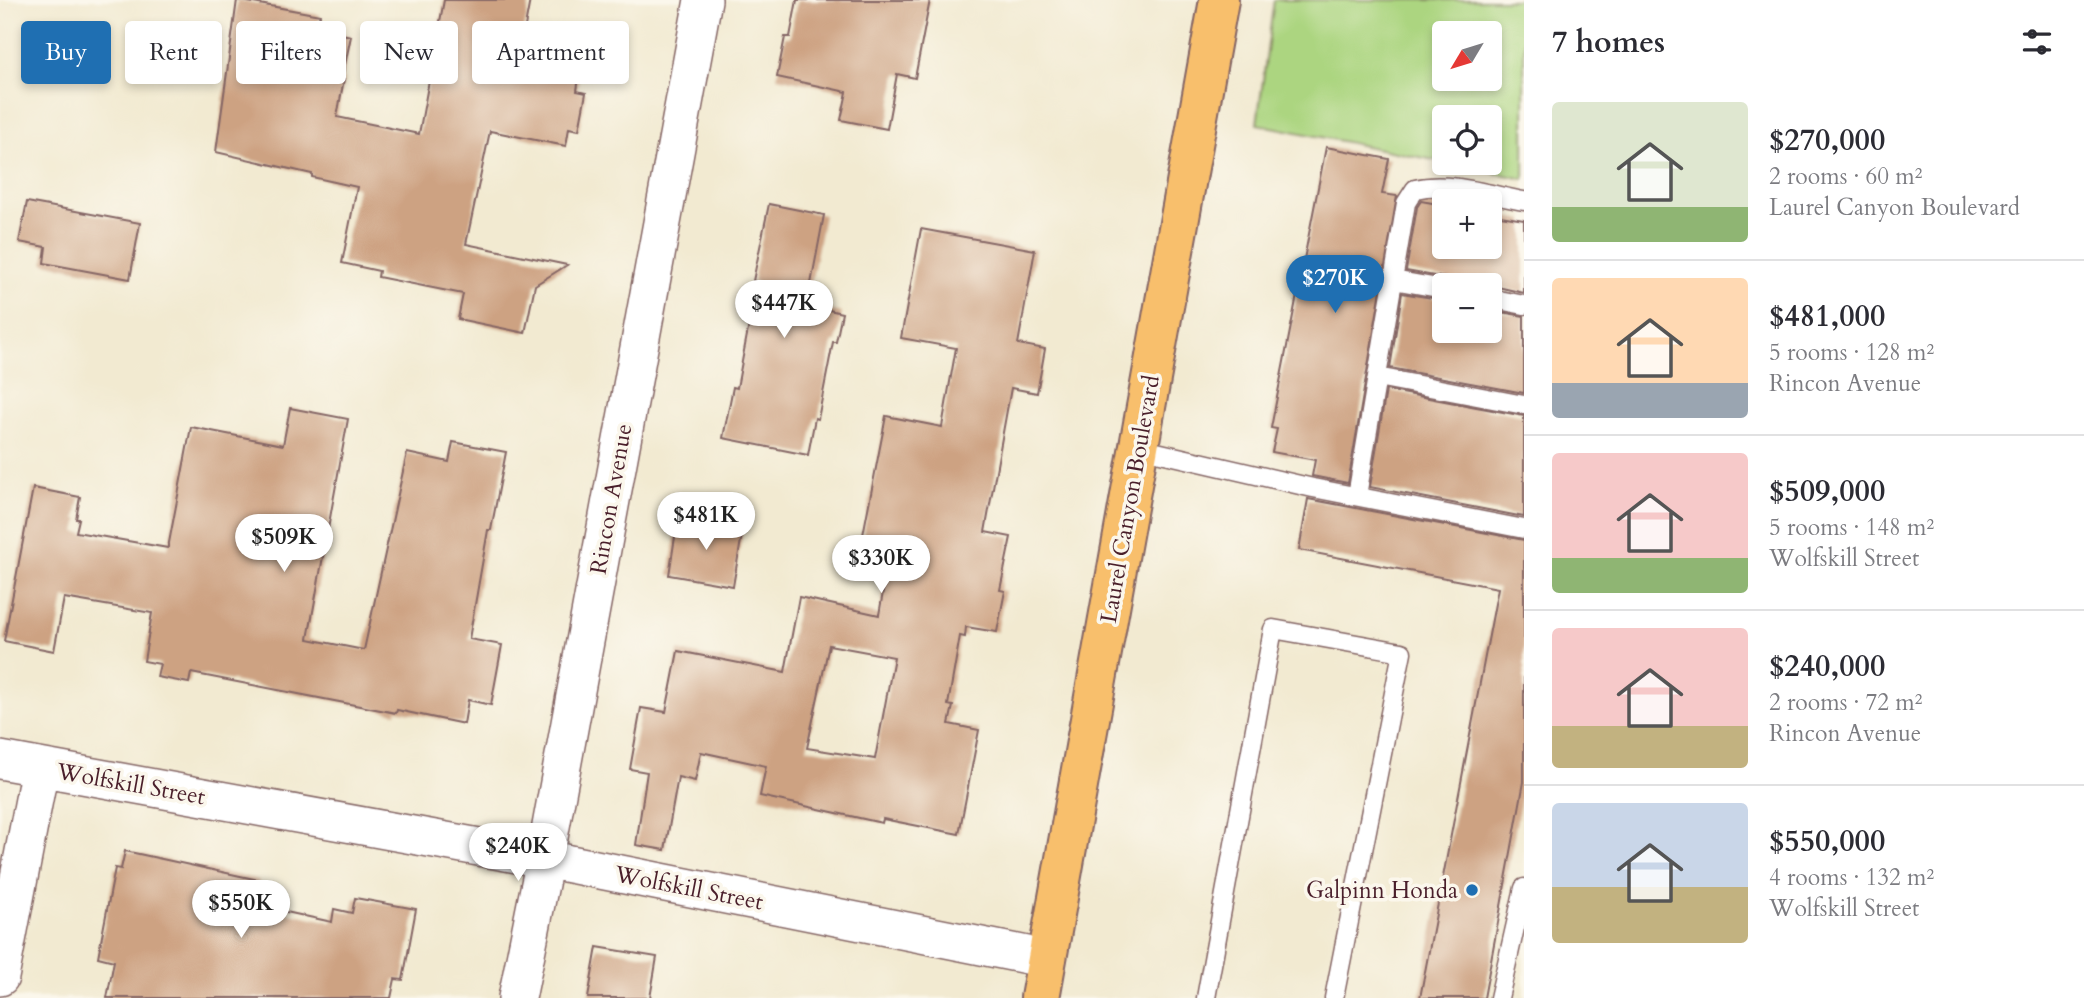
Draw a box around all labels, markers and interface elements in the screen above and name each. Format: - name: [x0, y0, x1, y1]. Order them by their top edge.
- chip: Buy: [21, 21, 111, 84]
- chip: Rent: [125, 21, 222, 84]
- chip: Filters: [236, 21, 346, 84]
- chip: New: [360, 21, 458, 84]
- chip: Apartment: [472, 21, 629, 84]
- north arrow: [1432, 21, 1502, 91]
- map controls: [1432, 21, 1502, 343]
- text: 7 homes: [1552, 22, 1665, 63]
- icon: filters: [2018, 23, 2056, 61]
- button: locate: [1432, 105, 1502, 175]
- text: $270,000: [1769, 120, 1885, 161]
- icon: home: [1608, 130, 1692, 214]
- text: 2 rooms · 60 m²: [1769, 161, 1922, 192]
- button: +: [1432, 189, 1502, 259]
- text: Laurel Canyon Boulevard: [1769, 192, 2020, 223]
- pin: $270K: [1286, 256, 1384, 315]
- text: $270K: [1302, 262, 1368, 293]
- button: −: [1432, 273, 1502, 343]
- pin: $447K: [735, 280, 833, 340]
- text: $447K: [751, 287, 817, 318]
- text: $481,000: [1769, 296, 1885, 337]
- icon: home: [1608, 306, 1692, 390]
- text: 5 rooms · 128 m²: [1769, 337, 1934, 368]
- text: Rincon Avenue: [1769, 368, 1921, 399]
- street label: Laurel Canyon Boulevard: [1093, 372, 1167, 625]
- street label: Rincon Avenue: [583, 421, 639, 577]
- text: $509,000: [1769, 471, 1885, 512]
- icon: home: [1608, 481, 1692, 565]
- pin: $481K: [657, 492, 755, 552]
- text: $481K: [673, 499, 739, 530]
- text: 5 rooms · 148 m²: [1769, 512, 1934, 543]
- pin: $509K: [235, 514, 333, 574]
- text: $509K: [251, 521, 317, 552]
- pin: $330K: [832, 536, 930, 595]
- text: $330K: [848, 542, 914, 573]
- text: Wolfskill Street: [1769, 543, 1919, 574]
- text: $240,000: [1769, 646, 1885, 687]
- icon: home: [1608, 656, 1692, 740]
- text: 2 rooms · 72 m²: [1769, 687, 1922, 718]
- text: Rincon Avenue: [1769, 718, 1921, 749]
- street label: Wolfskill Street: [53, 756, 208, 812]
- text: $550,000: [1769, 821, 1885, 862]
- pin: $240K: [469, 824, 567, 883]
- text: $240K: [485, 830, 551, 861]
- icon: home: [1608, 831, 1692, 915]
- street label: Wolfskill Street: [611, 858, 766, 918]
- text: 4 rooms · 132 m²: [1769, 862, 1934, 893]
- place label: Galpinn Honda: [1306, 875, 1458, 906]
- pin: $550K: [192, 880, 290, 940]
- marker: Galpinn Honda: [1464, 882, 1480, 898]
- text: $550K: [208, 887, 274, 918]
- text: Wolfskill Street: [1769, 893, 1919, 924]

